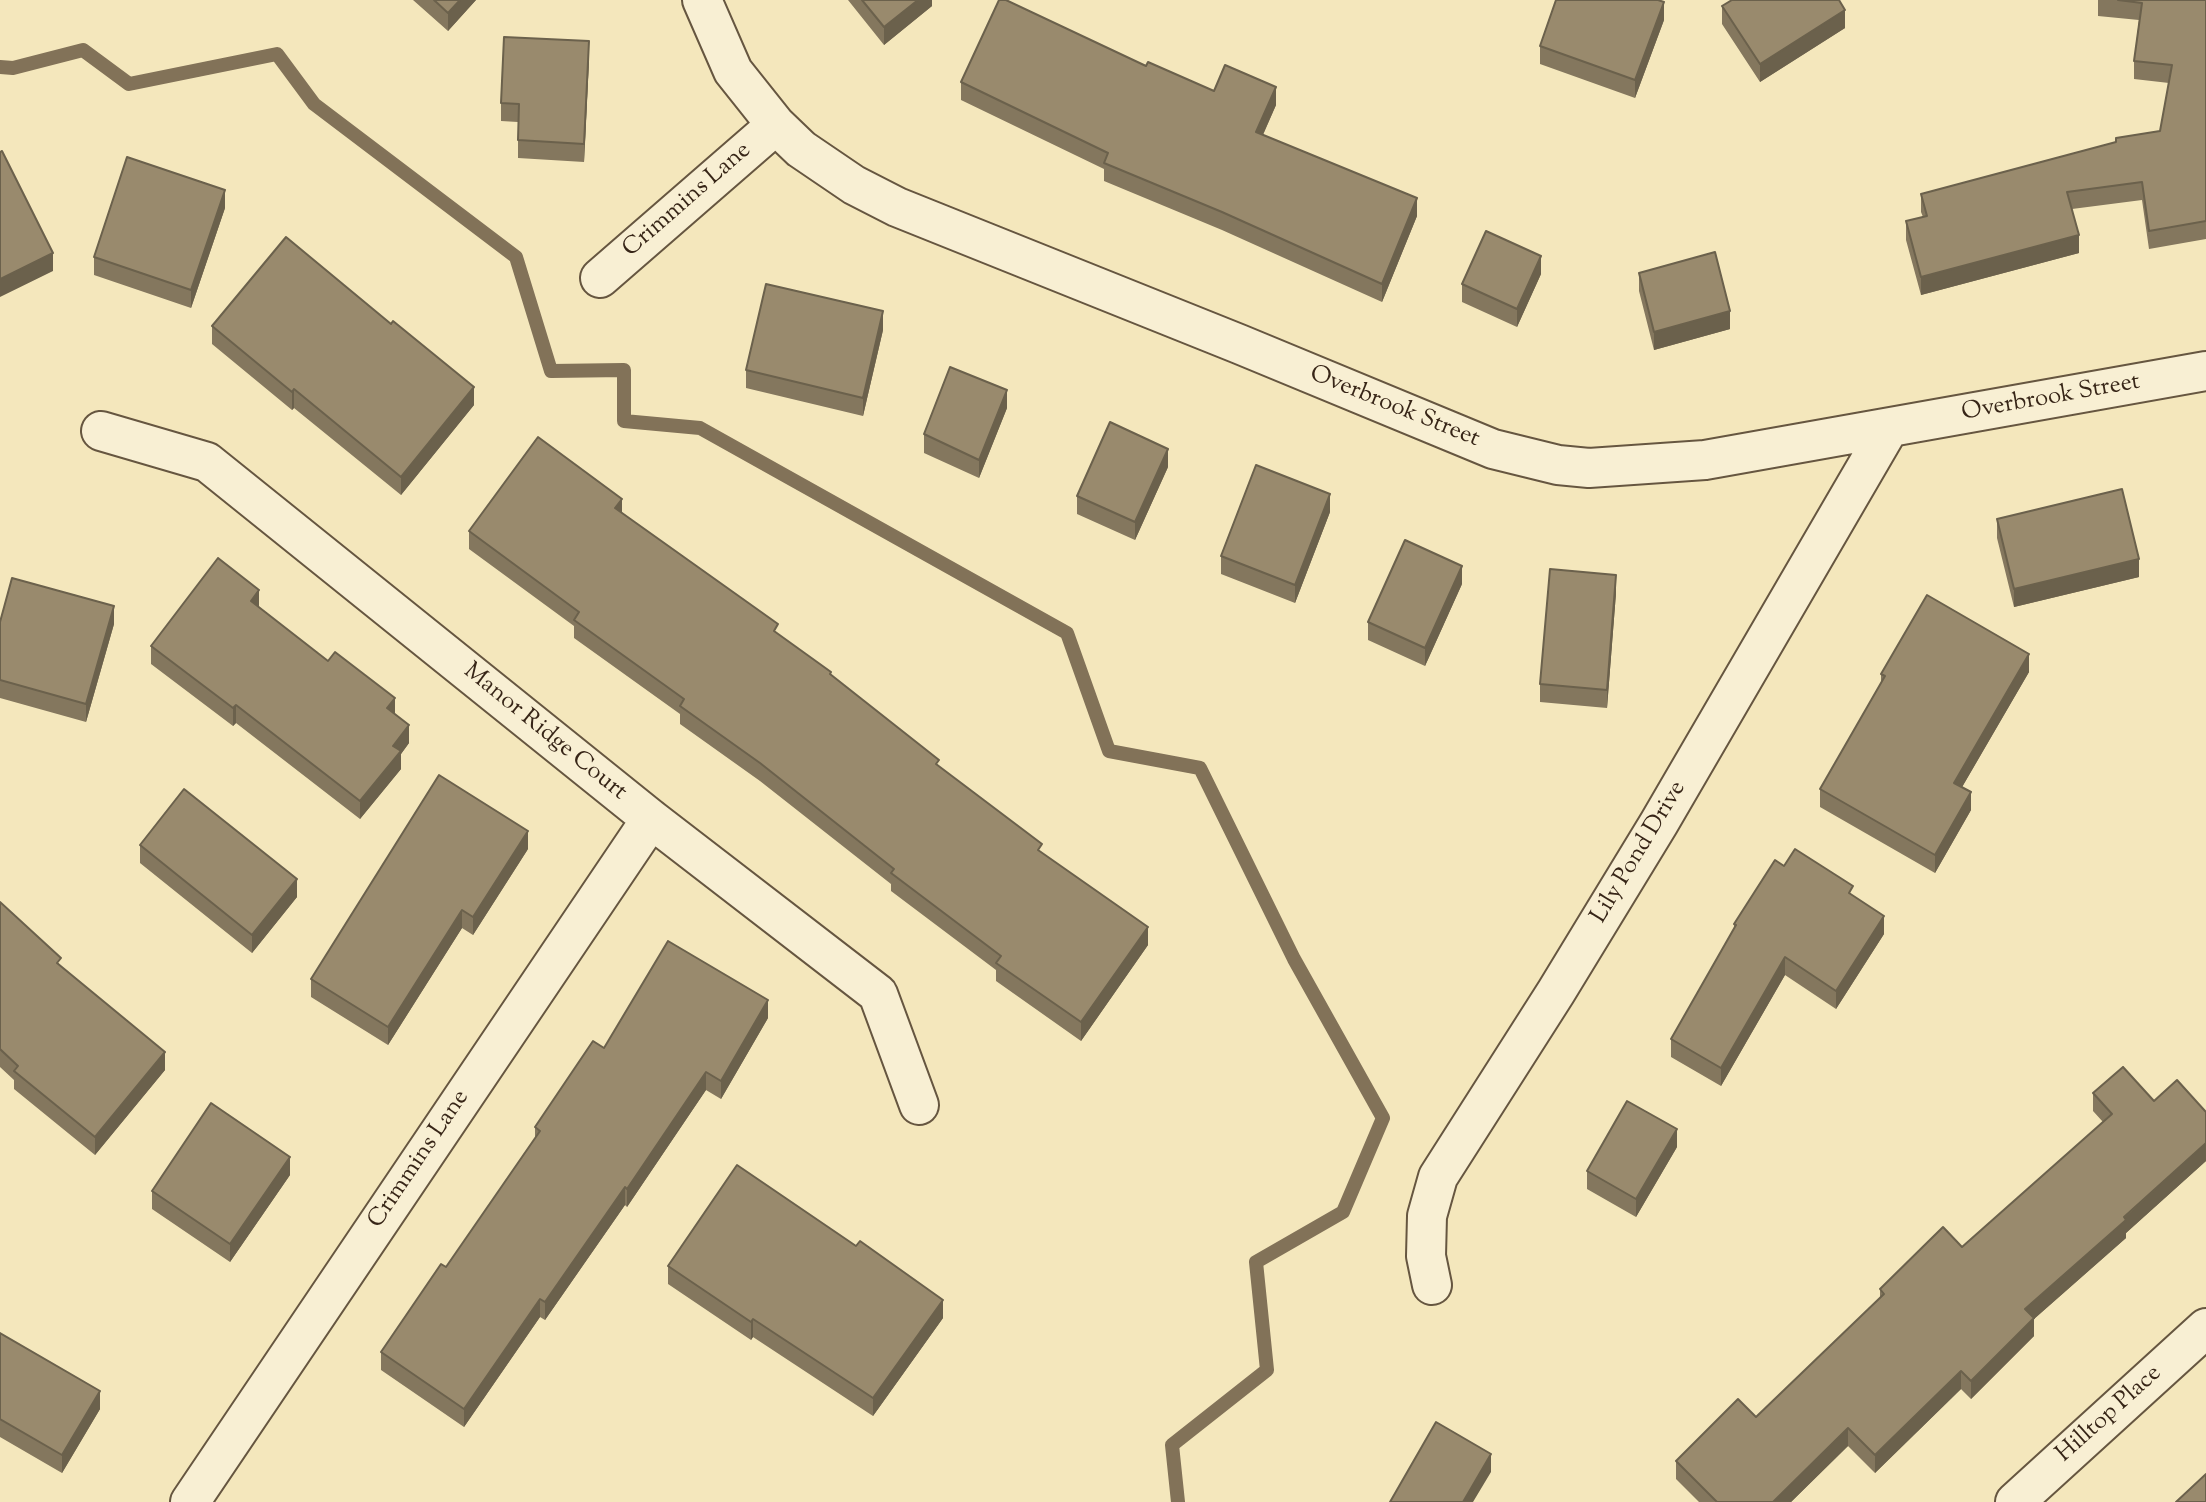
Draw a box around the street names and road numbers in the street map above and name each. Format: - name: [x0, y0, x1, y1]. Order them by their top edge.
- street label: Crimmins Lane: [618, 137, 758, 265]
- street label: Overbrook Street: [1305, 361, 1483, 455]
- street label: Overbrook Street: [1960, 369, 2142, 429]
- street label: Manor Ridge Court: [456, 658, 632, 808]
- street label: Lily Pond Drive: [1586, 777, 1694, 929]
- street label: Crimmins Lane: [363, 1085, 477, 1235]
- street label: Hilltop Place: [2052, 1360, 2168, 1470]

